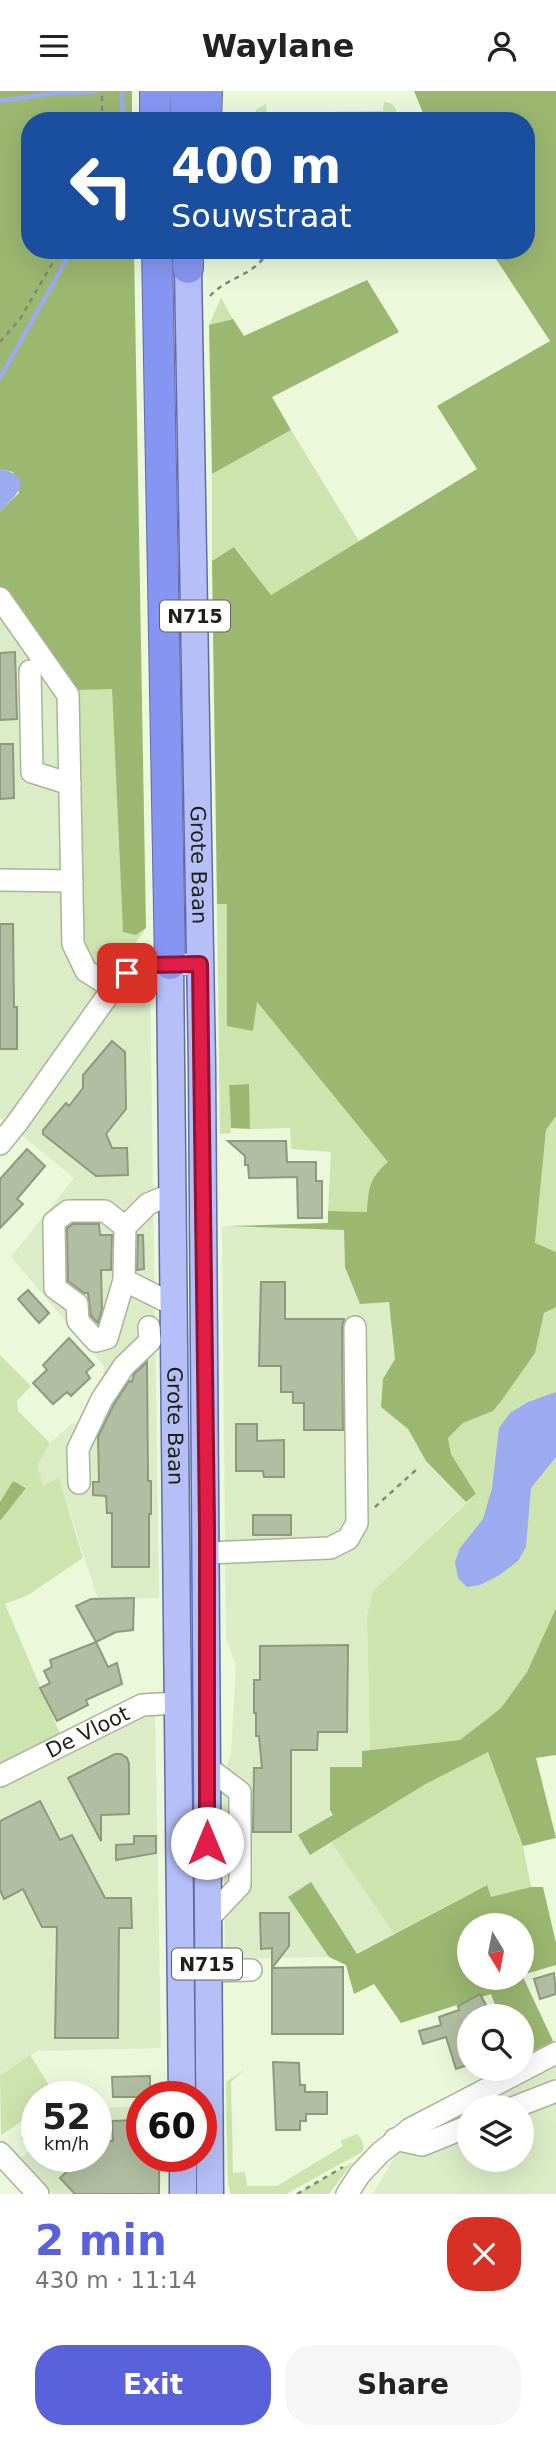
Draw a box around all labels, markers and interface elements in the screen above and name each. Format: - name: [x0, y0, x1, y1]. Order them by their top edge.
- icon: menu: [35, 27, 73, 65]
- text: Waylane: [202, 27, 354, 65]
- icon: person: [483, 27, 521, 65]
- text: 400 m: [171, 138, 341, 195]
- icon: left: [56, 140, 147, 231]
- text: Souwstraat: [171, 197, 351, 235]
- road number: N715: [160, 601, 230, 631]
- street label: Grote Baan: [185, 805, 212, 924]
- pin: [97, 943, 157, 1003]
- icon: arrive: [108, 954, 146, 992]
- street label: Grote Baan: [162, 1367, 188, 1485]
- street label: De Vloot: [42, 1701, 133, 1763]
- position arrow: [170, 1806, 244, 1880]
- north arrow: [457, 1913, 534, 1990]
- map controls: [457, 1913, 534, 2172]
- road number: N715: [172, 1948, 242, 1979]
- button: search: [457, 2004, 534, 2081]
- speed limit sign: 60: [126, 2081, 217, 2172]
- button: layers: [457, 2095, 534, 2172]
- text: 52: [42, 2097, 91, 2137]
- text: km/h: [44, 2133, 89, 2154]
- text: 2 min: [35, 2216, 167, 2265]
- button: close: [447, 2217, 521, 2291]
- text: 430 m · 11:14: [35, 2267, 197, 2293]
- button: Exit: [35, 2345, 271, 2425]
- button: Share: [285, 2345, 521, 2425]

